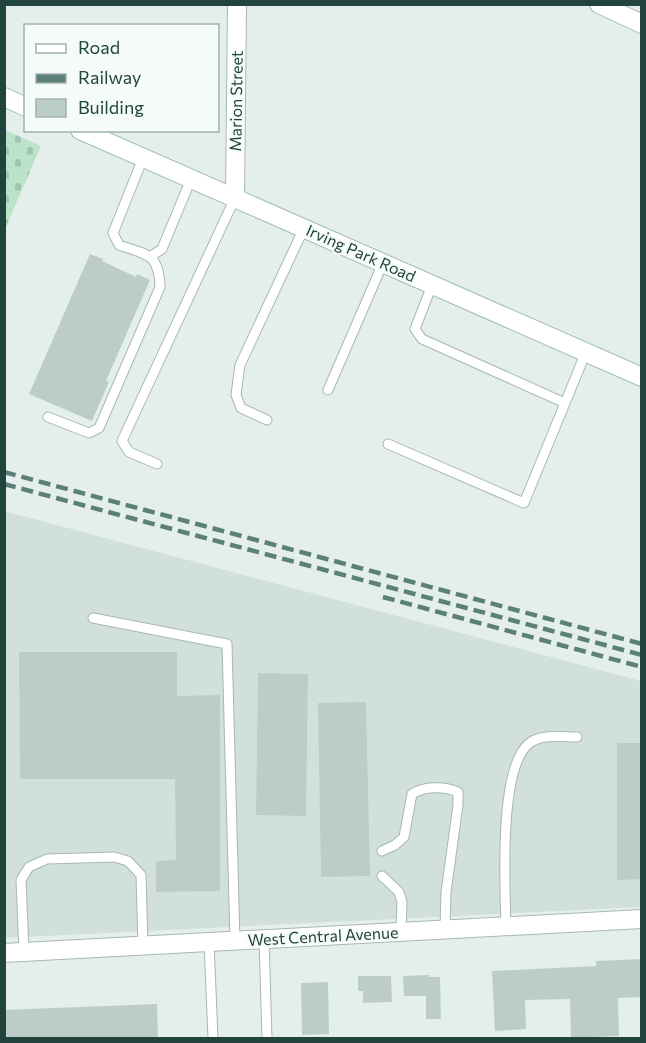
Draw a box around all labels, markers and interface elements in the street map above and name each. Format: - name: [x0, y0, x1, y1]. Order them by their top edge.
- legend: [24, 24, 219, 132]
- text: Road: [78, 36, 120, 58]
- street label: Marion Street: [225, 50, 246, 152]
- text: Railway: [78, 66, 141, 88]
- text: Building: [78, 96, 144, 118]
- street label: Irving Park Road: [303, 220, 419, 285]
- street label: West Central Avenue: [247, 922, 399, 949]

